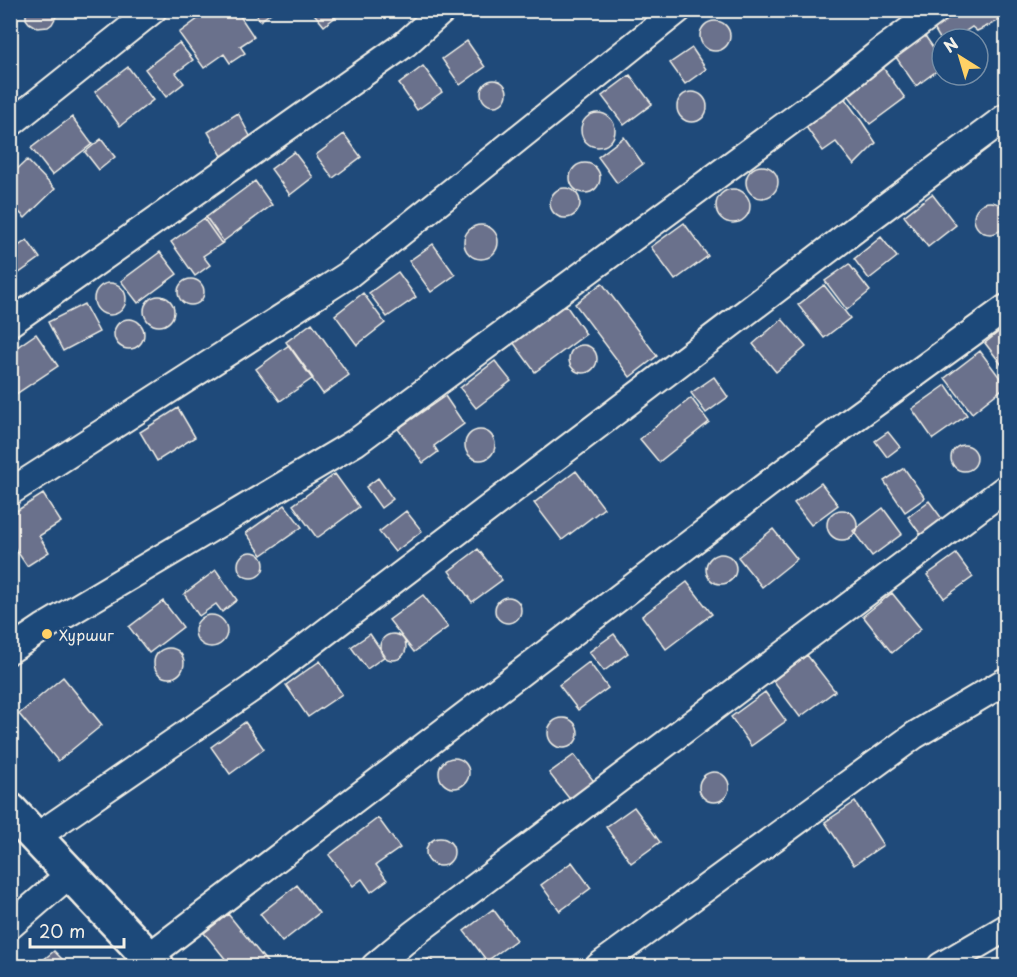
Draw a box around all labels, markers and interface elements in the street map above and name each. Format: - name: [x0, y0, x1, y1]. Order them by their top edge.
- north arrow: [930, 27, 990, 87]
- text: N: [938, 31, 963, 58]
- place label: Хуршиг: [59, 623, 114, 646]
- marker: Хуршиг: [40, 627, 54, 641]
- scale bar: [30, 911, 124, 949]
- text: 20 m: [39, 917, 85, 944]

